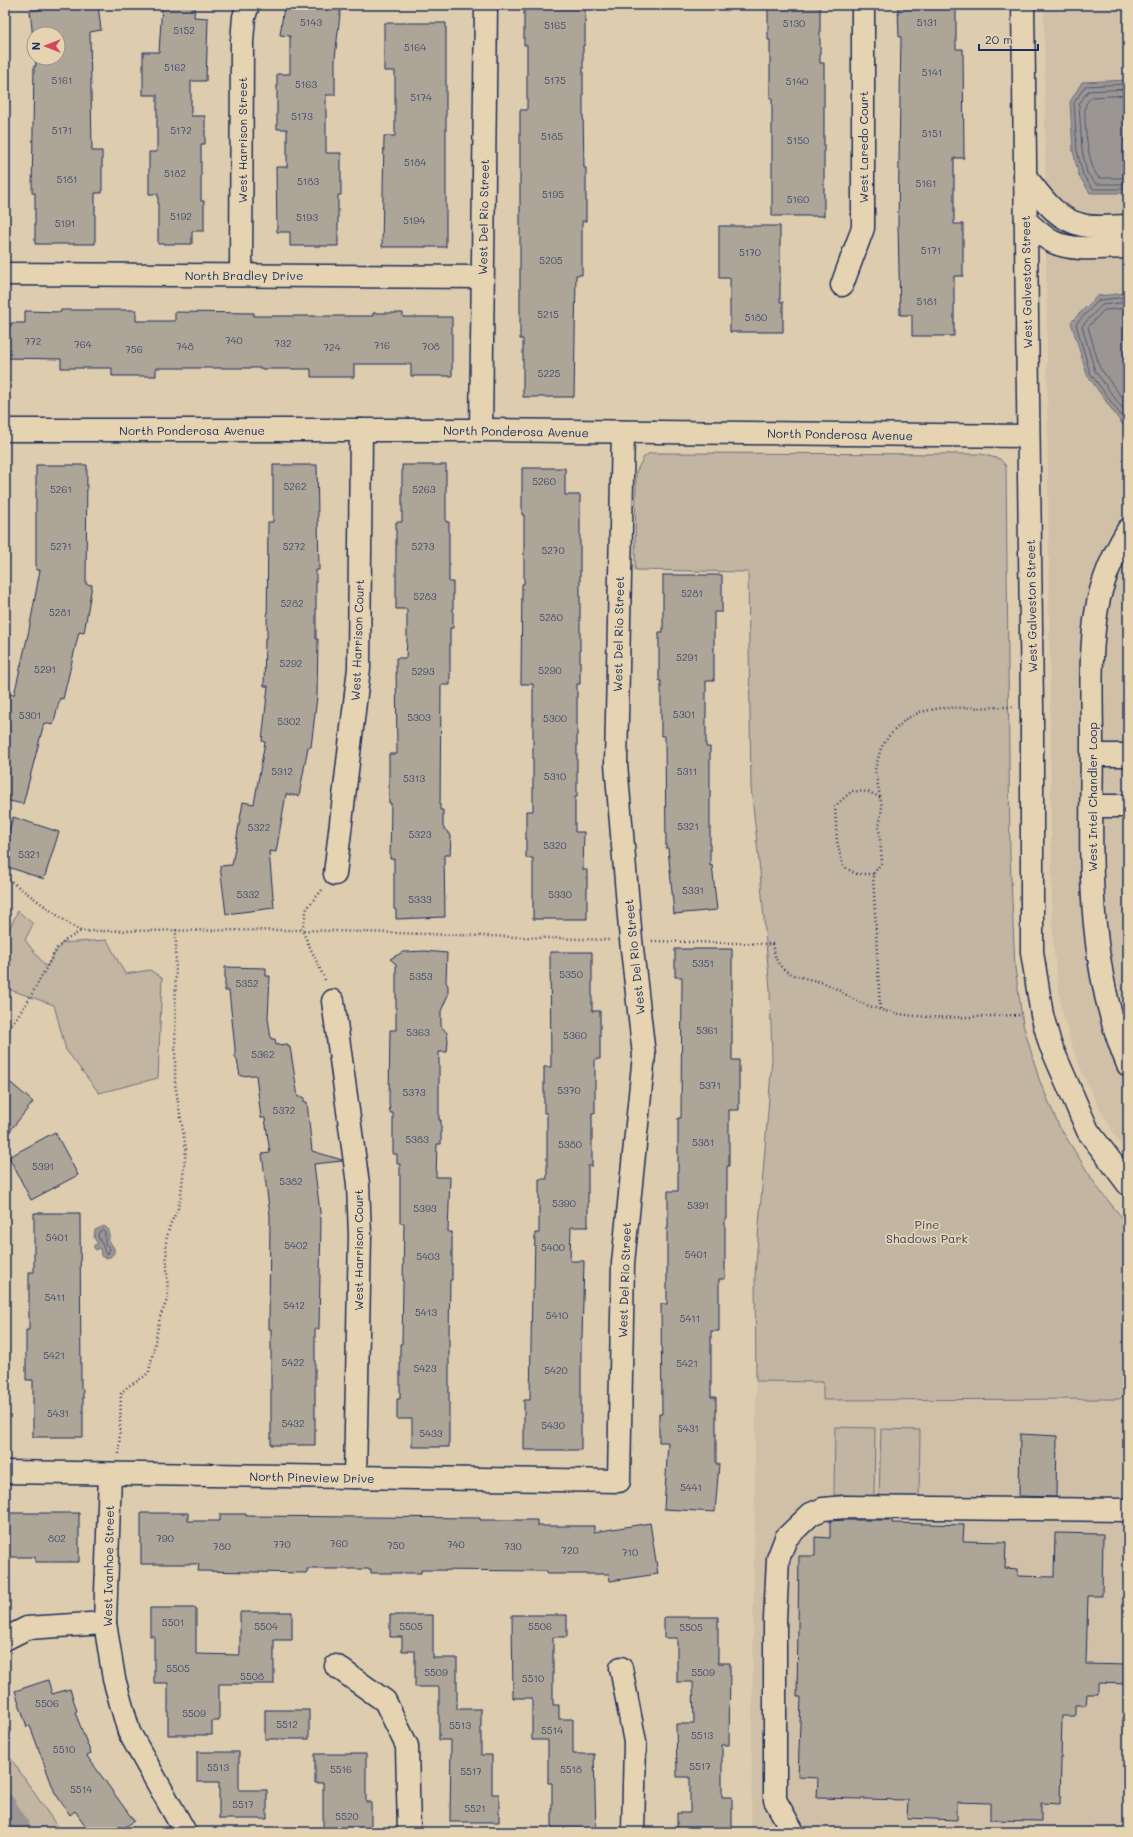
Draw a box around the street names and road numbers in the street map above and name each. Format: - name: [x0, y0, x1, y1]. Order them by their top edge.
- street label: West Harrison Street: [234, 77, 250, 203]
- street label: West Laredo Court: [855, 91, 871, 203]
- street label: West Del Rio Street: [474, 159, 492, 275]
- street label: West Galveston Street: [1017, 215, 1035, 349]
- street label: North Bradley Drive: [185, 267, 303, 283]
- street label: North Ponderosa Avenue: [119, 422, 265, 438]
- street label: North Ponderosa Avenue: [443, 422, 589, 440]
- street label: North Ponderosa Avenue: [767, 425, 913, 443]
- street label: West Galveston Street: [1022, 539, 1040, 673]
- street label: West Del Rio Street: [609, 576, 627, 692]
- street label: West Harrison Court: [347, 579, 367, 701]
- street label: West Intel Chandler Loop: [1084, 722, 1100, 872]
- street label: West Del Rio Street: [620, 898, 648, 1016]
- street label: West Harrison Court: [350, 1189, 366, 1311]
- street label: West Del Rio Street: [614, 1222, 634, 1338]
- street label: North Pineview Drive: [249, 1468, 375, 1486]
- street label: West Ivanhoe Street: [99, 1505, 117, 1627]

